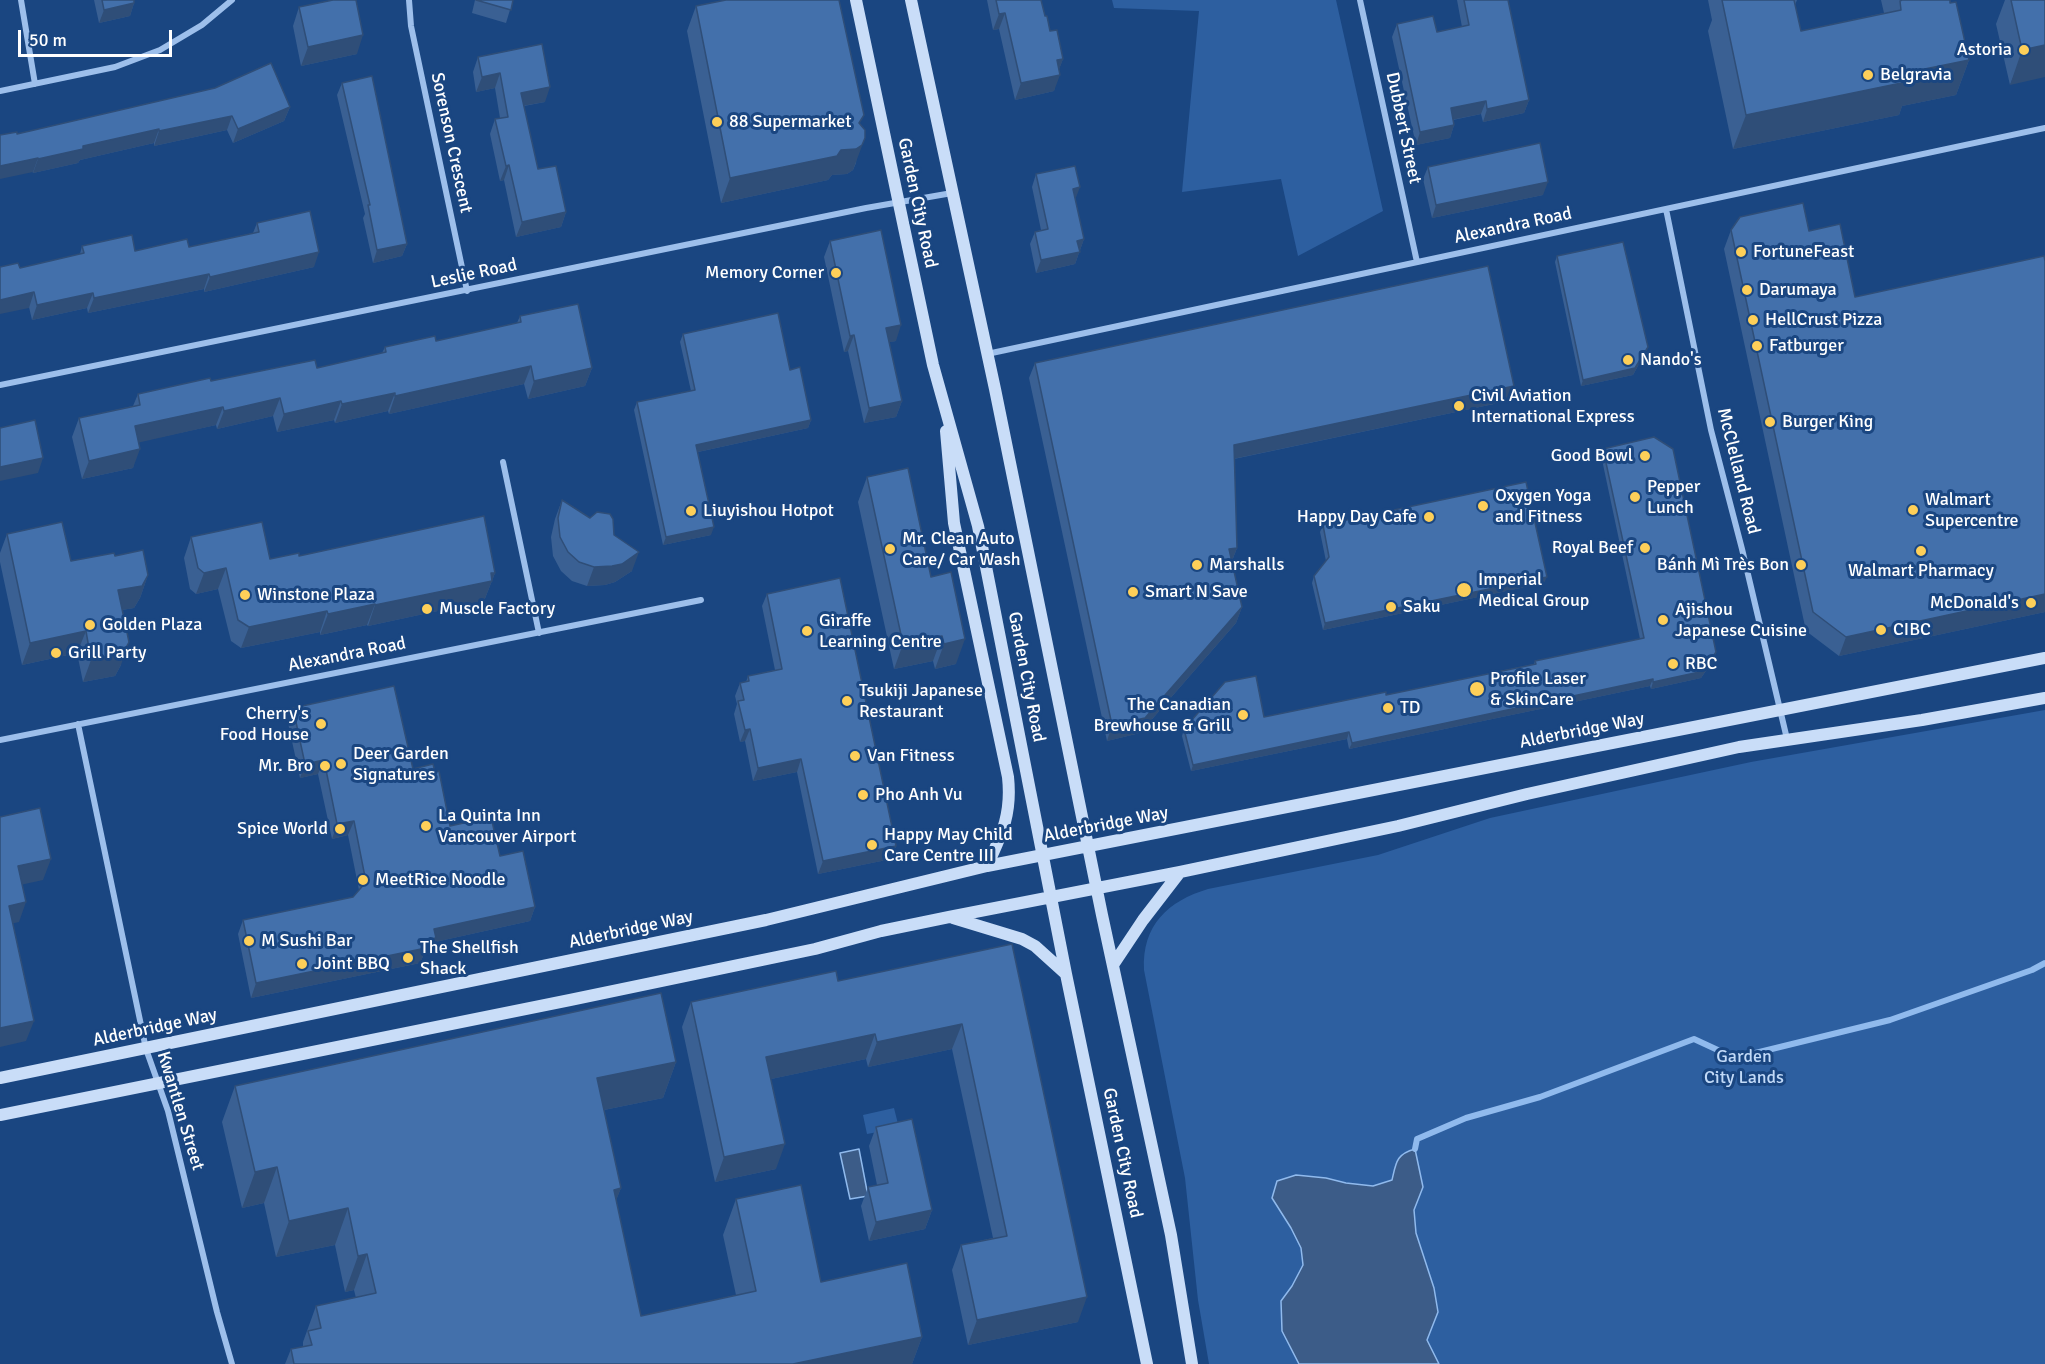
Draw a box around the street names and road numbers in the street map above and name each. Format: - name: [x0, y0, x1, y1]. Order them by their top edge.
- street label: Dubbert Street: [1381, 70, 1425, 186]
- street label: Sorenson Crescent: [426, 71, 476, 215]
- street label: Garden City Road: [893, 136, 941, 270]
- street label: Alexandra Road: [1452, 203, 1574, 249]
- street label: Leslie Road: [429, 254, 519, 294]
- street label: McClelland Road: [1712, 406, 1764, 536]
- street label: Garden City Road: [1003, 610, 1049, 744]
- street label: Alexandra Road: [286, 633, 408, 677]
- street label: Alderbridge Way: [1518, 708, 1646, 754]
- street label: Alderbridge Way: [1042, 802, 1170, 848]
- street label: Alderbridge Way: [567, 906, 695, 954]
- street label: Alderbridge Way: [91, 1004, 219, 1052]
- street label: Kwantlen Street: [152, 1049, 208, 1173]
- street label: Garden City Road: [1098, 1086, 1146, 1220]

